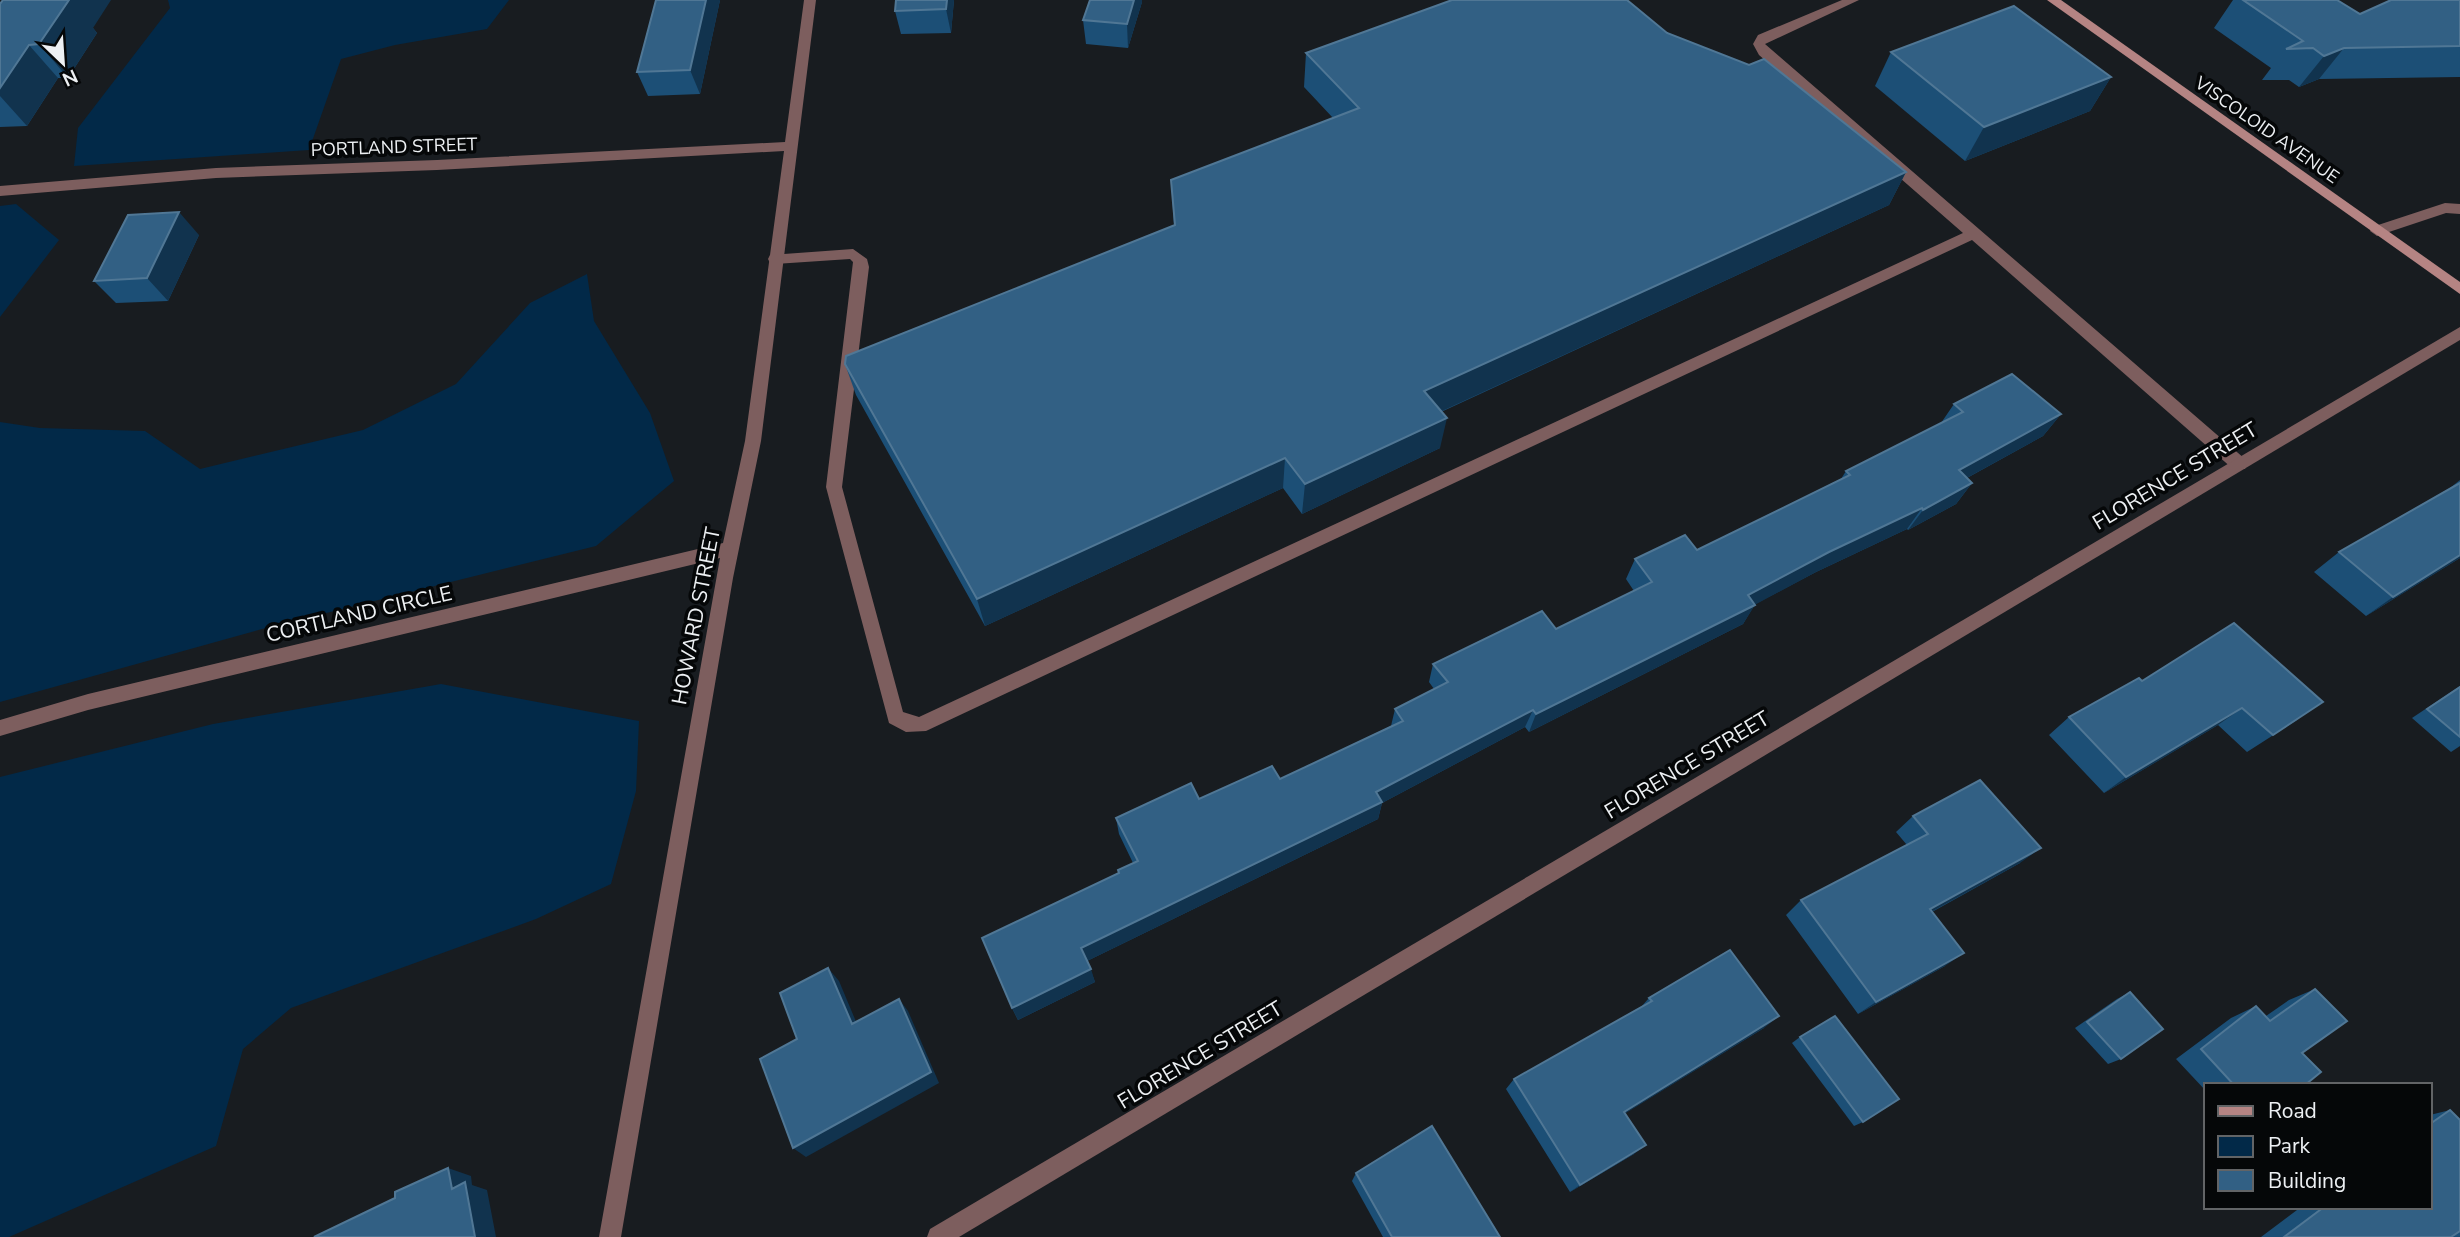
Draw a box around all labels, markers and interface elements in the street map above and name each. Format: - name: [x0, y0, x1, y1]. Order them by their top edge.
- north arrow: [28, 28, 98, 98]
- text: N: [58, 63, 82, 92]
- street label: VISCOLOID AVENUE: [2189, 71, 2344, 189]
- street label: PORTLAND STREET: [310, 132, 478, 162]
- street label: FLORENCE STREET: [2087, 415, 2263, 536]
- street label: HOWARD STREET: [665, 525, 727, 707]
- street label: CORTLAND CIRCLE: [263, 579, 455, 649]
- street label: FLORENCE STREET: [1599, 704, 1775, 825]
- street label: FLORENCE STREET: [1112, 994, 1288, 1115]
- legend: [2204, 1083, 2432, 1209]
- text: Road: [2268, 1097, 2317, 1125]
- text: Park: [2268, 1132, 2310, 1160]
- text: Building: [2268, 1167, 2346, 1195]

